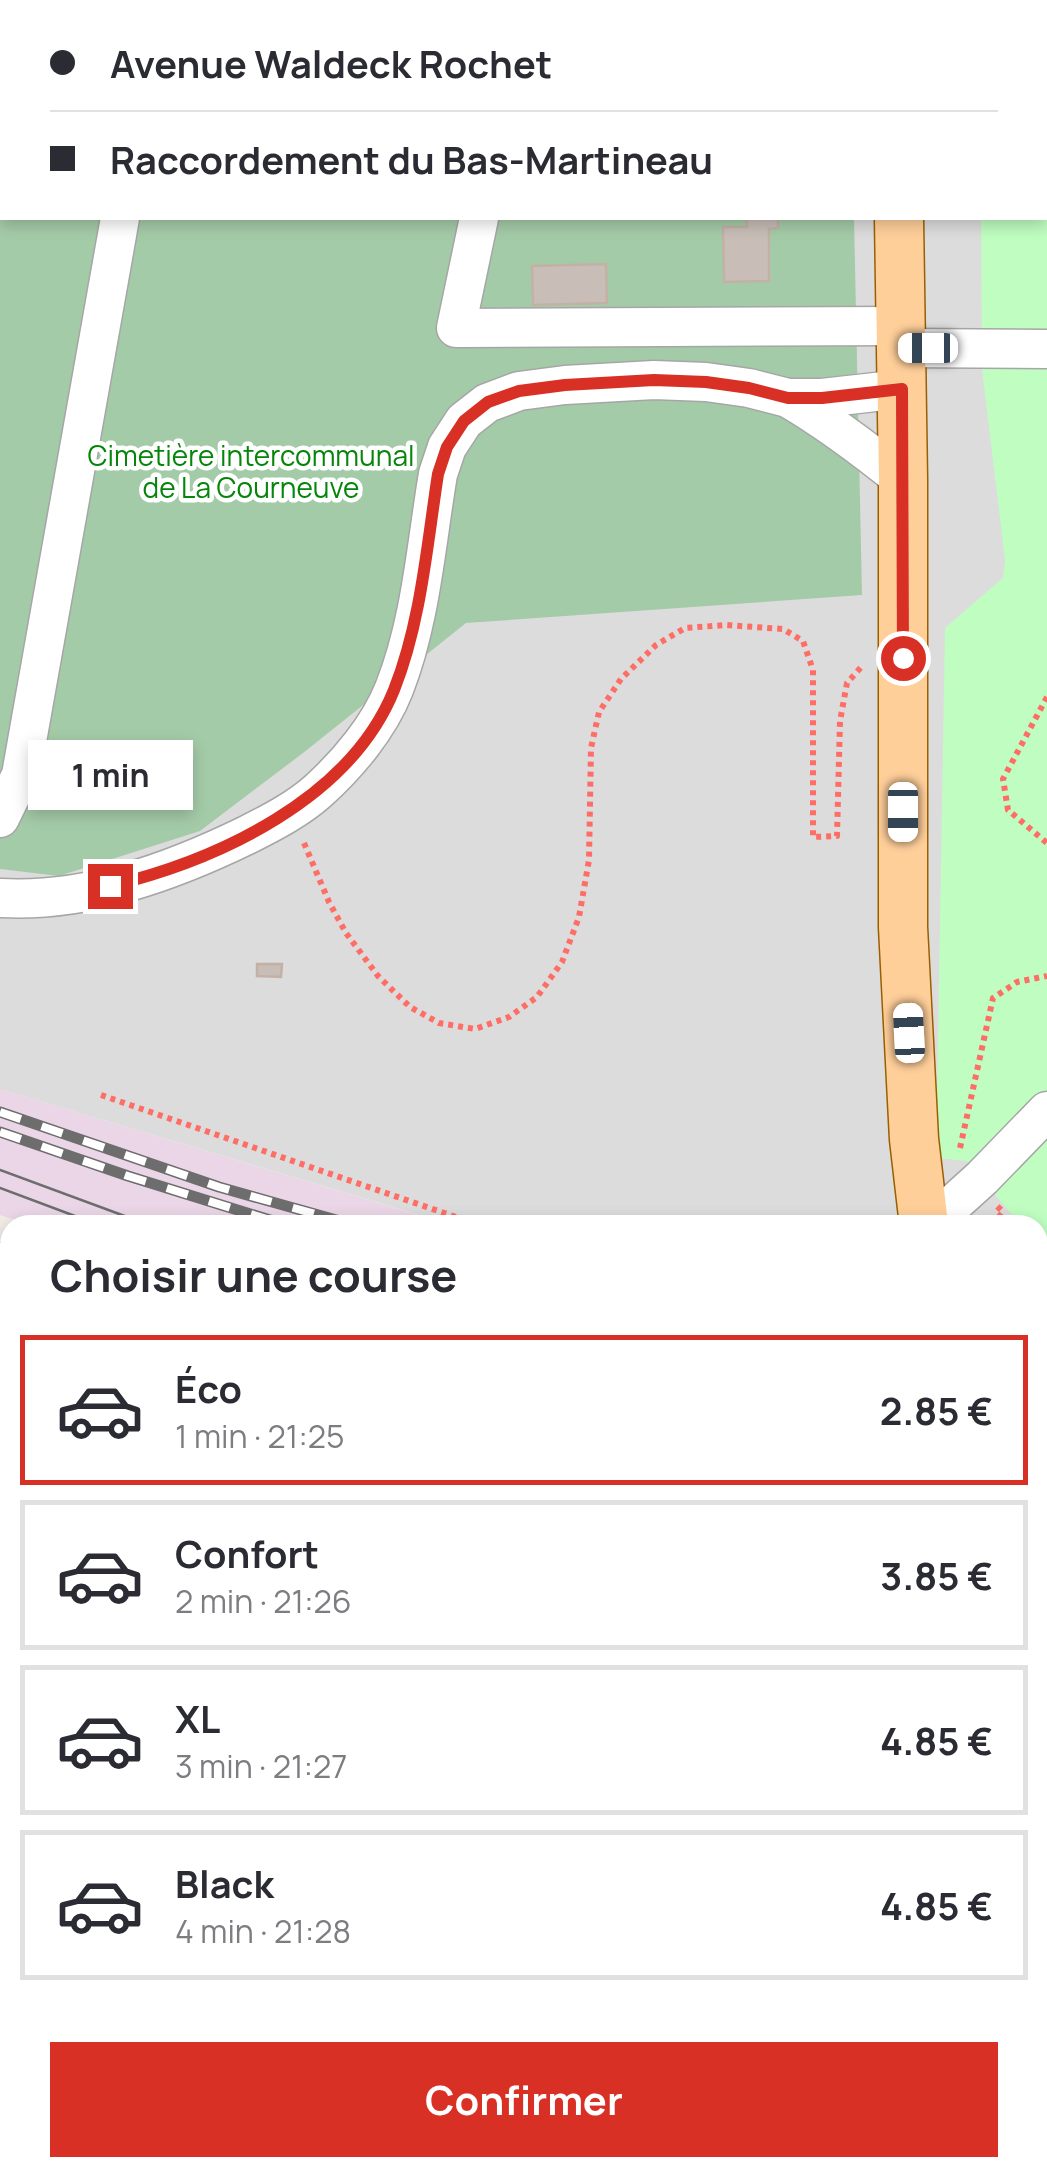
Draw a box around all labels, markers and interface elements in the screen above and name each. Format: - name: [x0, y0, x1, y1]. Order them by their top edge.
- text: Avenue Waldeck Rochet: [110, 37, 552, 89]
- text: Raccordement du Bas-Martineau: [110, 133, 713, 185]
- car: [898, 333, 958, 363]
- park label: Cimetière intercommunal de La Courneuve: [88, 436, 414, 506]
- route start: [881, 636, 926, 681]
- callout: 1 min: [28, 741, 192, 811]
- text: 1 min: [71, 753, 150, 797]
- car: [888, 782, 918, 842]
- route end: [88, 864, 133, 909]
- car: [892, 1002, 926, 1064]
- text: Choisir une course: [50, 1244, 457, 1306]
- text: Éco: [175, 1362, 242, 1414]
- icon: car: [55, 1365, 145, 1455]
- text: 2.85 €: [880, 1384, 993, 1436]
- text: 1 min · 21:25: [175, 1414, 345, 1458]
- text: Confort: [175, 1527, 319, 1579]
- icon: car: [55, 1530, 145, 1620]
- text: 3.85 €: [880, 1549, 993, 1601]
- text: 2 min · 21:26: [175, 1579, 352, 1623]
- text: XL: [175, 1692, 220, 1744]
- icon: car: [55, 1695, 145, 1785]
- text: 4.85 €: [880, 1714, 993, 1766]
- text: 3 min · 21:27: [175, 1744, 347, 1788]
- text: Black: [175, 1857, 274, 1909]
- icon: car: [55, 1860, 145, 1950]
- text: 4.85 €: [880, 1879, 993, 1931]
- text: 4 min · 21:28: [175, 1909, 351, 1953]
- button: Confirmer: [50, 2042, 998, 2157]

